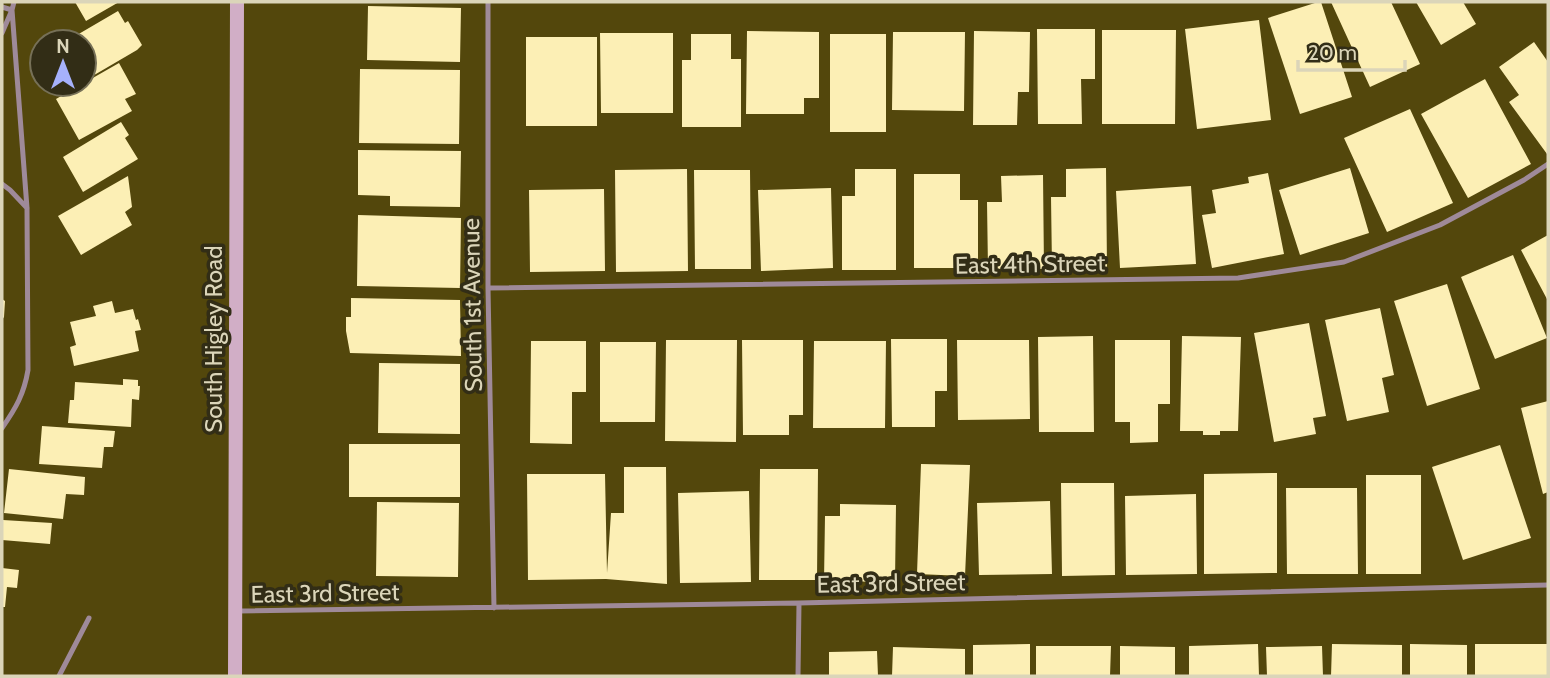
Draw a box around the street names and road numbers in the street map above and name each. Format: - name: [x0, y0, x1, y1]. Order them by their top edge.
- street label: South 1st Avenue: [456, 218, 488, 392]
- street label: South Higley Road: [199, 245, 228, 433]
- street label: East 4th Street: [955, 248, 1105, 280]
- street label: East 3rd Street: [816, 567, 966, 599]
- street label: East 3rd Street: [250, 577, 400, 609]

